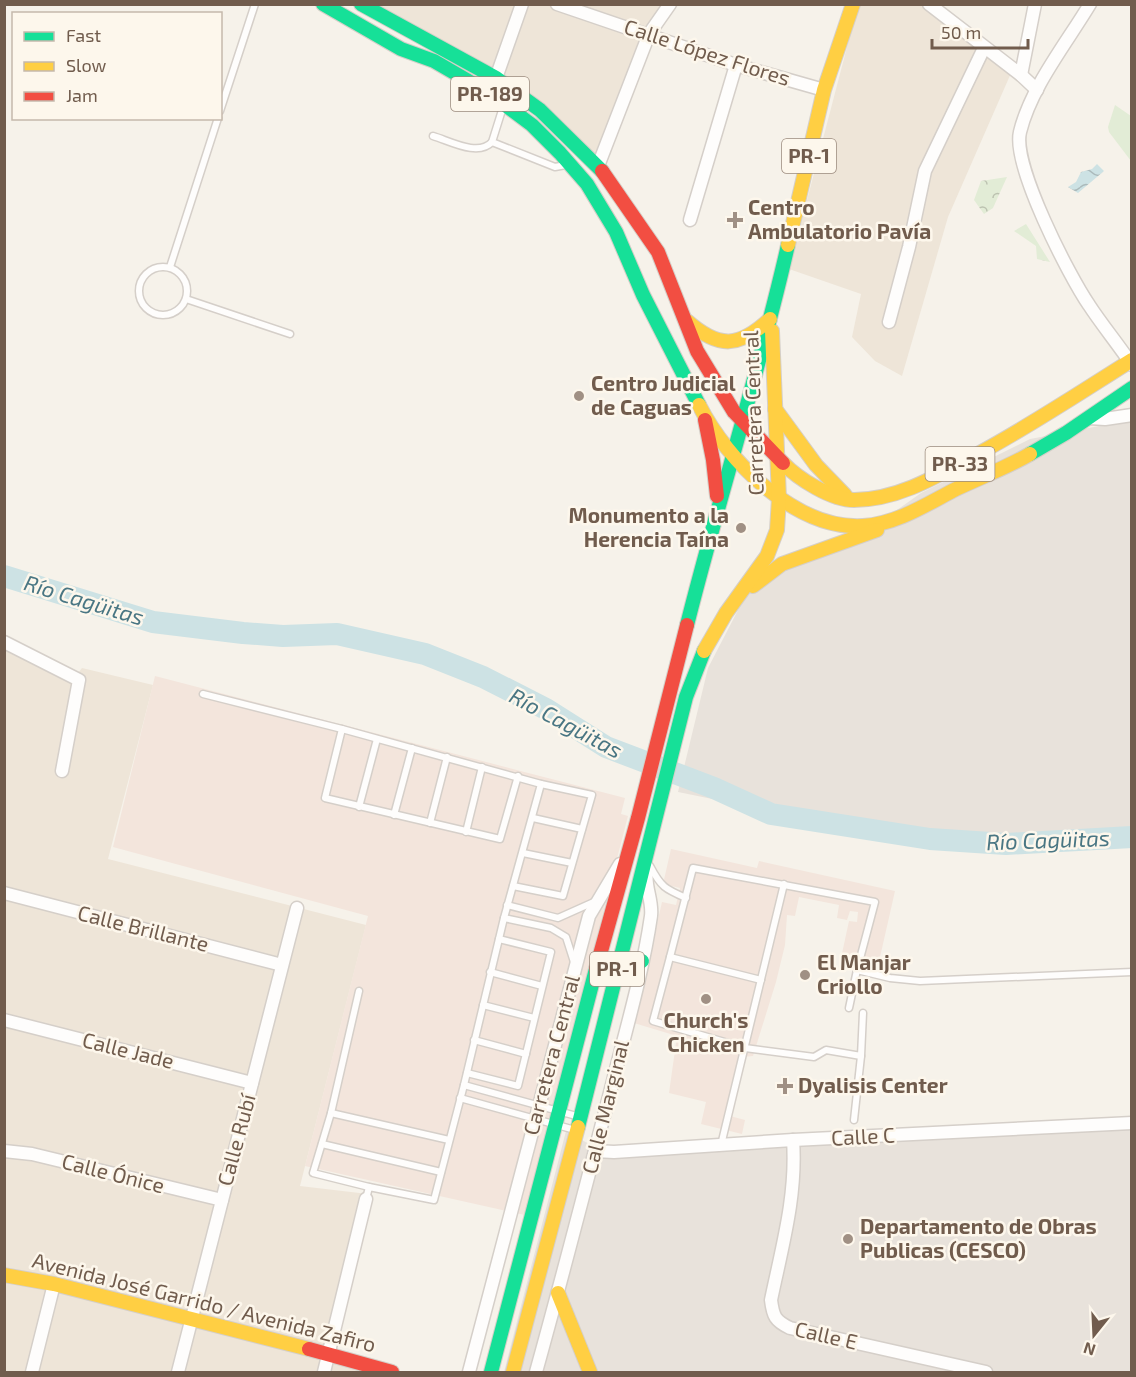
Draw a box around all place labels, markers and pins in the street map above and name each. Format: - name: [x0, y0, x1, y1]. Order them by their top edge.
- place label: Centro Ambulatorio Pavía: [748, 194, 931, 243]
- marker: Centro Ambulatorio Pavía: [726, 211, 744, 229]
- place label: Centro Judicial de Caguas: [591, 370, 736, 419]
- marker: Centro Judicial de Caguas: [572, 389, 586, 403]
- place label: Monumento a la Herencia Taína: [568, 502, 729, 551]
- marker: Monumento a la Herencia Taína: [734, 521, 748, 535]
- place label: El Manjar Criollo: [817, 949, 911, 998]
- marker: El Manjar Criollo: [798, 968, 812, 982]
- marker: Church's Chicken: [699, 992, 713, 1006]
- place label: Church's Chicken: [664, 1007, 748, 1056]
- place label: Dyalisis Center: [798, 1072, 948, 1098]
- marker: Dyalisis Center: [776, 1077, 794, 1095]
- place label: Departamento de Obras Publicas (CESCO): [860, 1213, 1097, 1262]
- marker: Departamento de Obras Publicas (CESCO): [841, 1232, 855, 1246]

